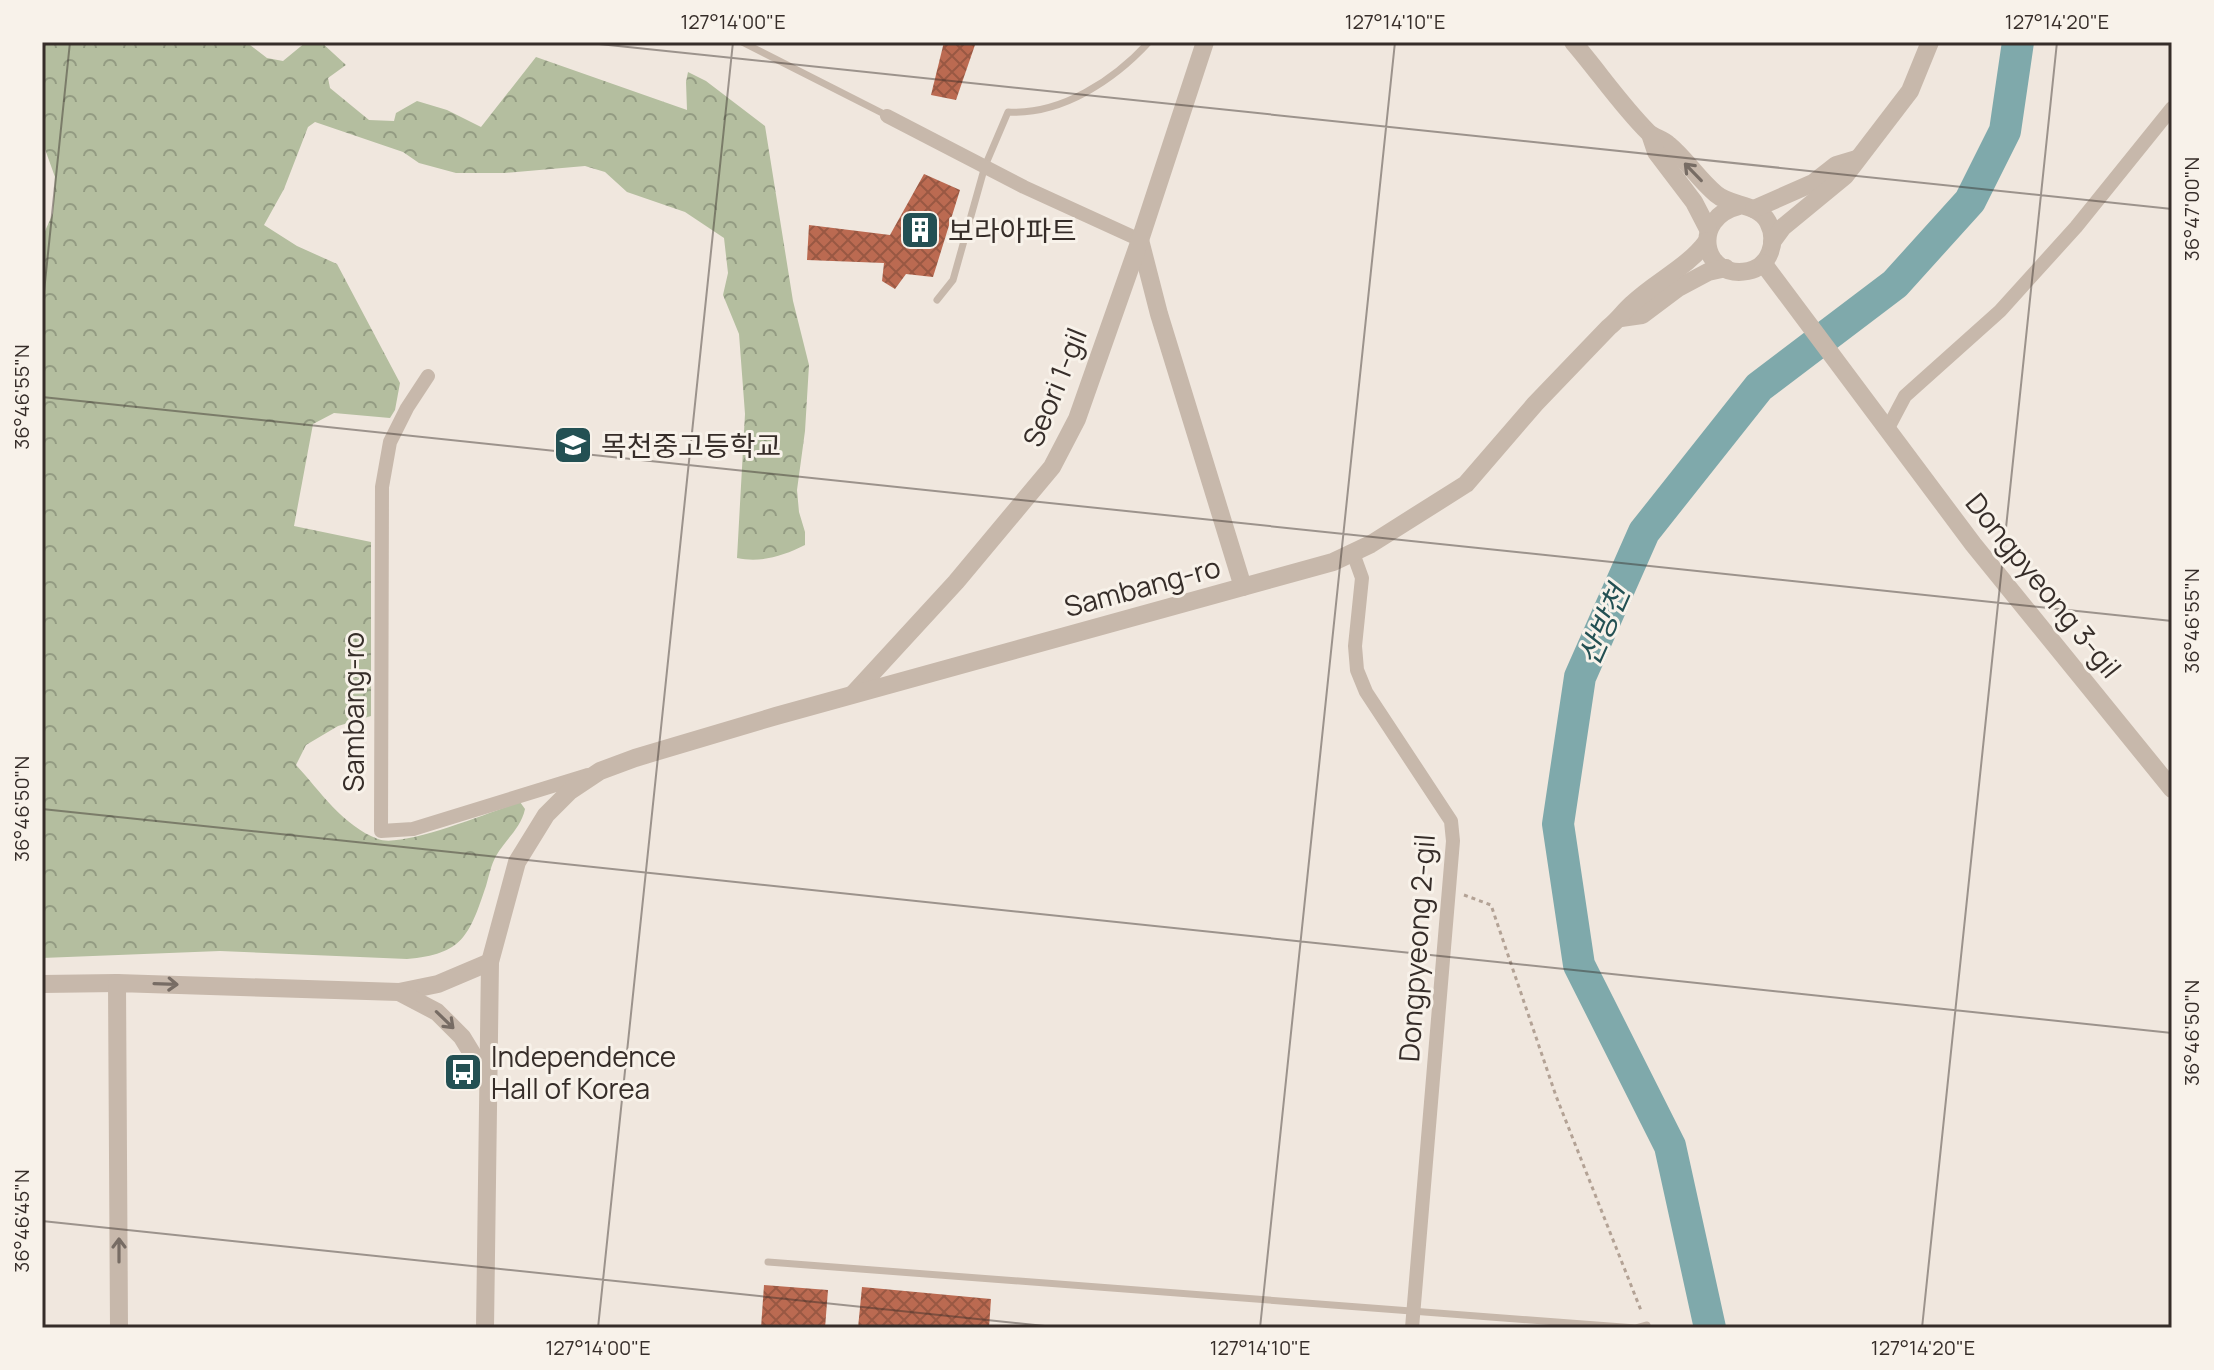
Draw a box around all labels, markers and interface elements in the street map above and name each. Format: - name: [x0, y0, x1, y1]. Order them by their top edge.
- text: 127°14'00"E: [680, 8, 786, 35]
- text: 127°14'10"E: [1345, 8, 1445, 35]
- text: 127°14'20"E: [2005, 8, 2109, 35]
- text: 36°47'00"N: [2178, 157, 2205, 261]
- one-way arrow: [1684, 163, 1703, 182]
- building icon: 보라아파트: [899, 209, 941, 251]
- place label: 보라아파트: [948, 211, 1077, 249]
- street label: Seori 1-gil: [1013, 322, 1095, 452]
- text: 36°46'55"N: [8, 344, 35, 450]
- school or university icon: 목천중고등학교: [552, 424, 594, 466]
- place label: 목천중고등학교: [601, 426, 781, 464]
- street label: Dongpyeong 3-gil: [1958, 485, 2130, 685]
- street label: Sambang-ro: [1060, 547, 1224, 625]
- text: 36°46'55"N: [2178, 568, 2205, 674]
- water label: 산방천: [1567, 576, 1640, 671]
- street label: Sambang-ro: [334, 632, 372, 792]
- text: 36°46'50"N: [8, 756, 35, 862]
- street label: Dongpyeong 2-gil: [1389, 833, 1443, 1063]
- one-way arrow: [152, 977, 179, 992]
- text: 36°46'50"N: [2178, 980, 2205, 1086]
- one-way arrow: [435, 1011, 455, 1030]
- place label: Independence Hall of Korea: [491, 1037, 676, 1107]
- bus stop icon: Independence Hall of Korea: [442, 1051, 484, 1093]
- text: 36°46'45"N: [8, 1169, 35, 1273]
- one-way arrow: [111, 1237, 127, 1264]
- text: 127°14'00"E: [545, 1334, 651, 1361]
- text: 127°14'10"E: [1210, 1334, 1310, 1361]
- text: 127°14'20"E: [1871, 1334, 1975, 1361]

